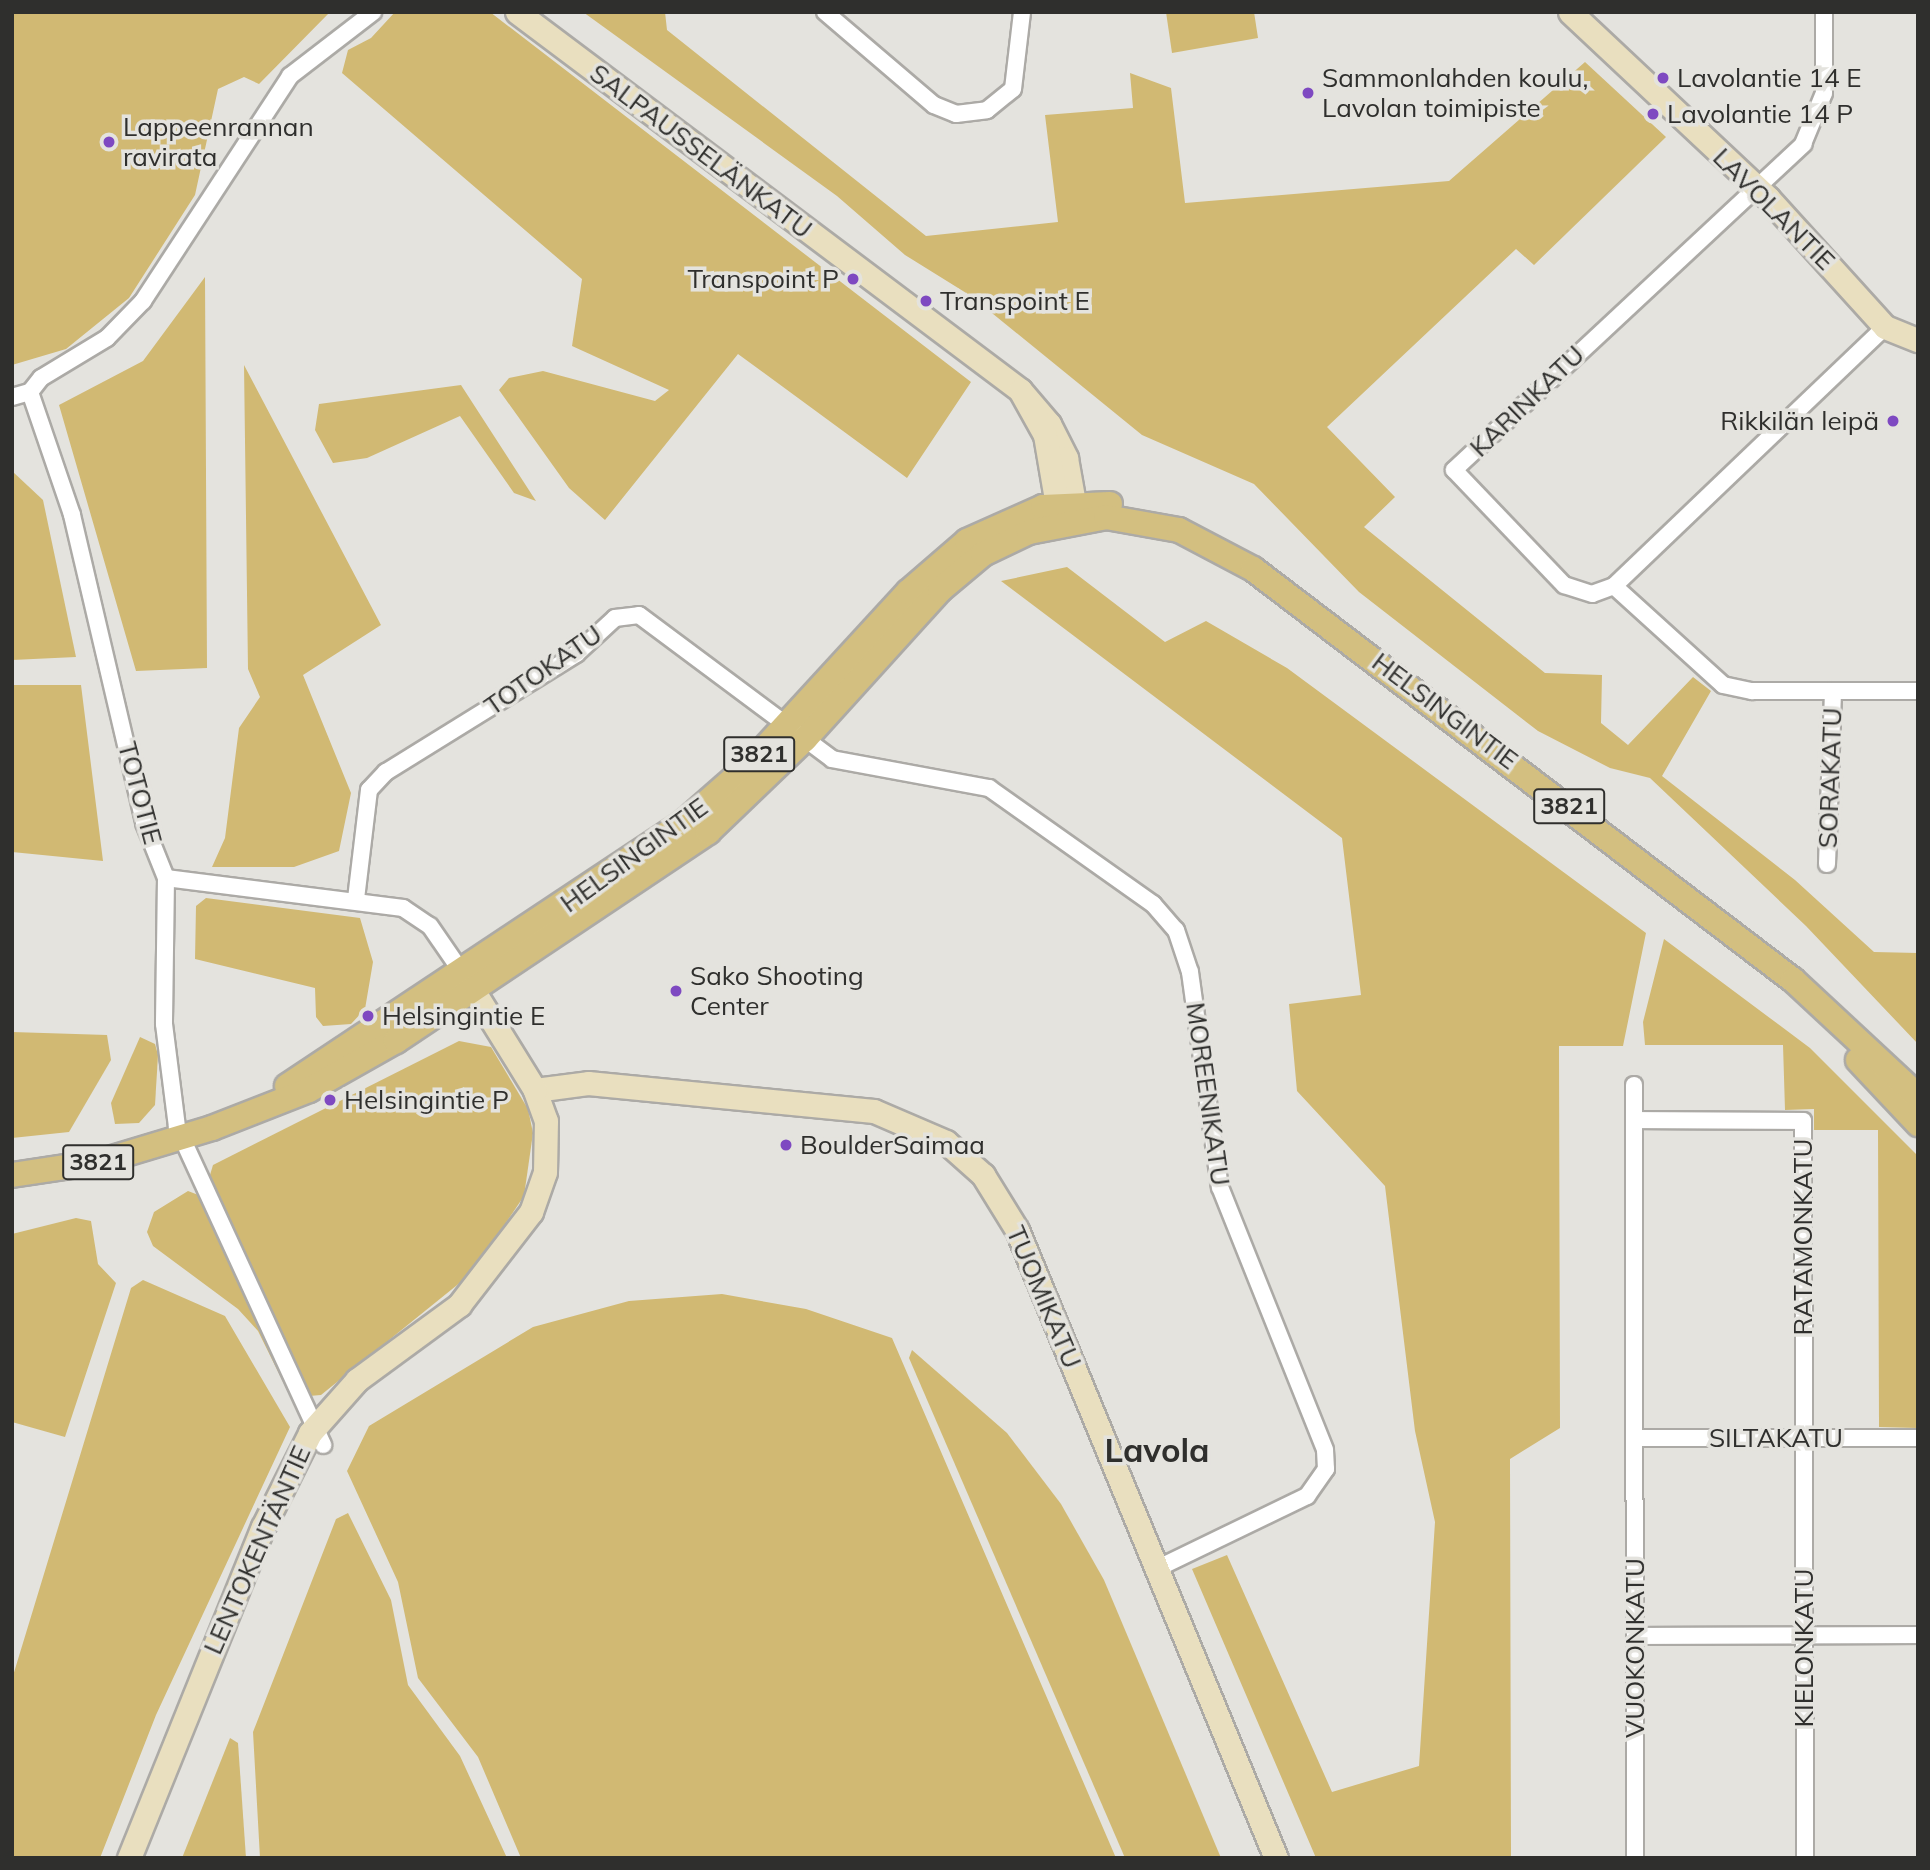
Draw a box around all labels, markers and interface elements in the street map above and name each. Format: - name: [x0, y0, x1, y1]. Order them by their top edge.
- street label: SALPAUSSELÄNKATU: [584, 57, 818, 245]
- place label: Sammonlahden koulu, Lavolan toimipiste: [1322, 62, 1588, 124]
- place label: Lavolantie 14 E: [1677, 62, 1862, 94]
- marker: Lavolantie 14 E: [1655, 70, 1671, 86]
- marker: Sammonlahden koulu, Lavolan toimipiste: [1300, 85, 1316, 101]
- place label: Lavolantie 14 P: [1667, 98, 1853, 130]
- marker: Lavolantie 14 P: [1645, 106, 1661, 122]
- place label: Lappeenrannan ravirata: [123, 111, 314, 172]
- marker: Lappeenrannan ravirata: [101, 134, 117, 150]
- street label: LAVOLANTIE: [1707, 142, 1841, 276]
- place label: Transpoint P: [688, 263, 839, 295]
- marker: Transpoint P: [845, 271, 861, 287]
- place label: Transpoint E: [940, 285, 1090, 317]
- marker: Transpoint E: [918, 293, 934, 309]
- street label: KARINKATU: [1463, 339, 1591, 463]
- place label: Rikkilän leipä: [1720, 405, 1879, 437]
- marker: Rikkilän leipä: [1885, 413, 1901, 429]
- street label: TOTOKATU: [478, 618, 608, 722]
- street label: HELSINGINTIE: [1366, 646, 1524, 776]
- street label: SORAKATU: [1812, 707, 1848, 849]
- road number: 3821: [722, 734, 796, 774]
- street label: TOTOTIE: [111, 738, 169, 848]
- road number: 3821: [1532, 786, 1606, 826]
- street label: HELSINGINTIE: [554, 791, 714, 919]
- place label: Sako Shooting Center: [690, 960, 864, 1021]
- marker: Sako Shooting Center: [668, 983, 684, 999]
- place label: Helsingintie E: [382, 1000, 545, 1032]
- street label: MOREENIKATU: [1180, 1000, 1236, 1188]
- marker: Helsingintie E: [360, 1008, 376, 1024]
- place label: Helsingintie P: [344, 1084, 509, 1116]
- marker: Helsingintie P: [322, 1092, 338, 1108]
- place label: BoulderSaimaa: [800, 1129, 985, 1161]
- marker: BoulderSaimaa: [778, 1137, 794, 1153]
- street label: RATAMONKATU: [1787, 1138, 1819, 1336]
- road number: 3821: [61, 1142, 135, 1182]
- street label: TUOMIKATU: [1000, 1221, 1088, 1373]
- street label: SILTAKATU: [1709, 1422, 1843, 1454]
- district label: Lavola: [1104, 1430, 1210, 1470]
- street label: LENTOKENTÄNTIE: [197, 1441, 317, 1659]
- street label: VUOKONKATU: [1619, 1558, 1651, 1738]
- street label: KIELONKATU: [1788, 1569, 1820, 1727]

